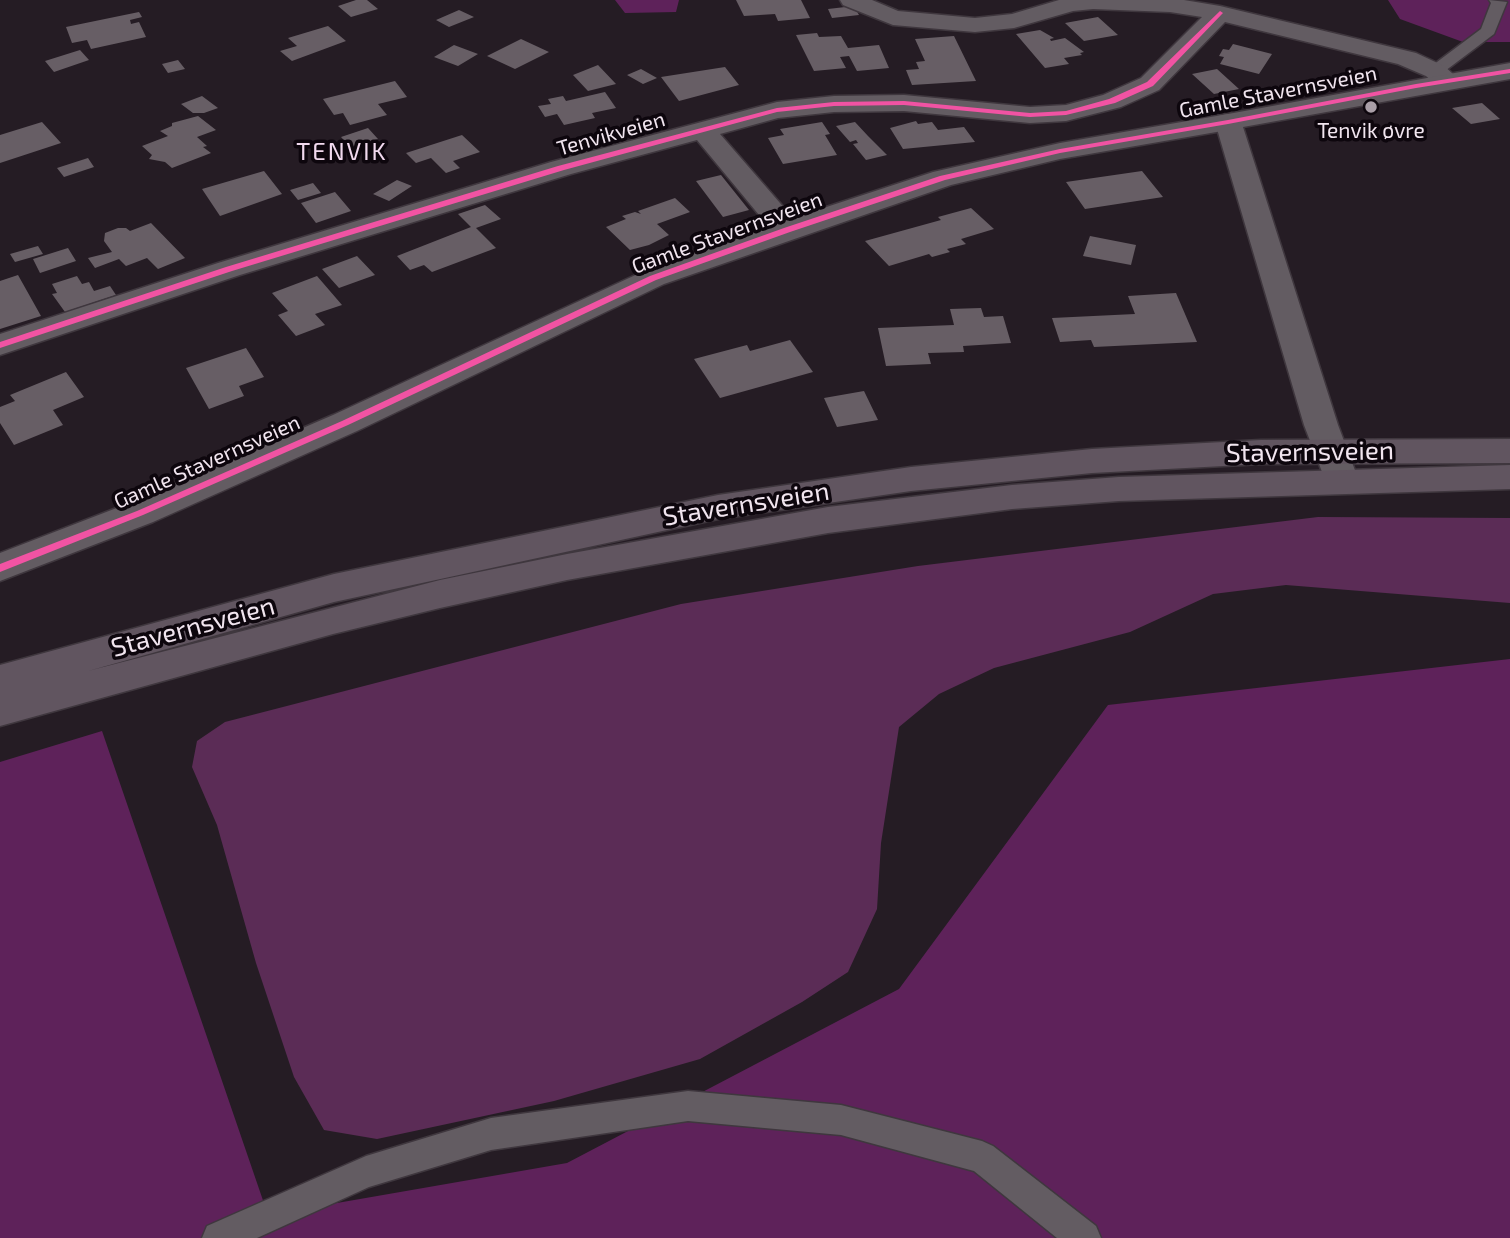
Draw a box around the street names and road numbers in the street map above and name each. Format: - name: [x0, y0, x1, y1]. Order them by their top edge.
- street label: Gamle Stavernsveien: [1177, 60, 1379, 124]
- street label: Tenvikveien: [554, 107, 668, 161]
- street label: Gamle Stavernsveien: [628, 187, 826, 279]
- street label: Gamle Stavernsveien: [110, 410, 304, 514]
- street label: Stavernsveien: [1226, 435, 1394, 469]
- street label: Stavernsveien: [661, 475, 831, 533]
- street label: Stavernsveien: [108, 590, 278, 664]

